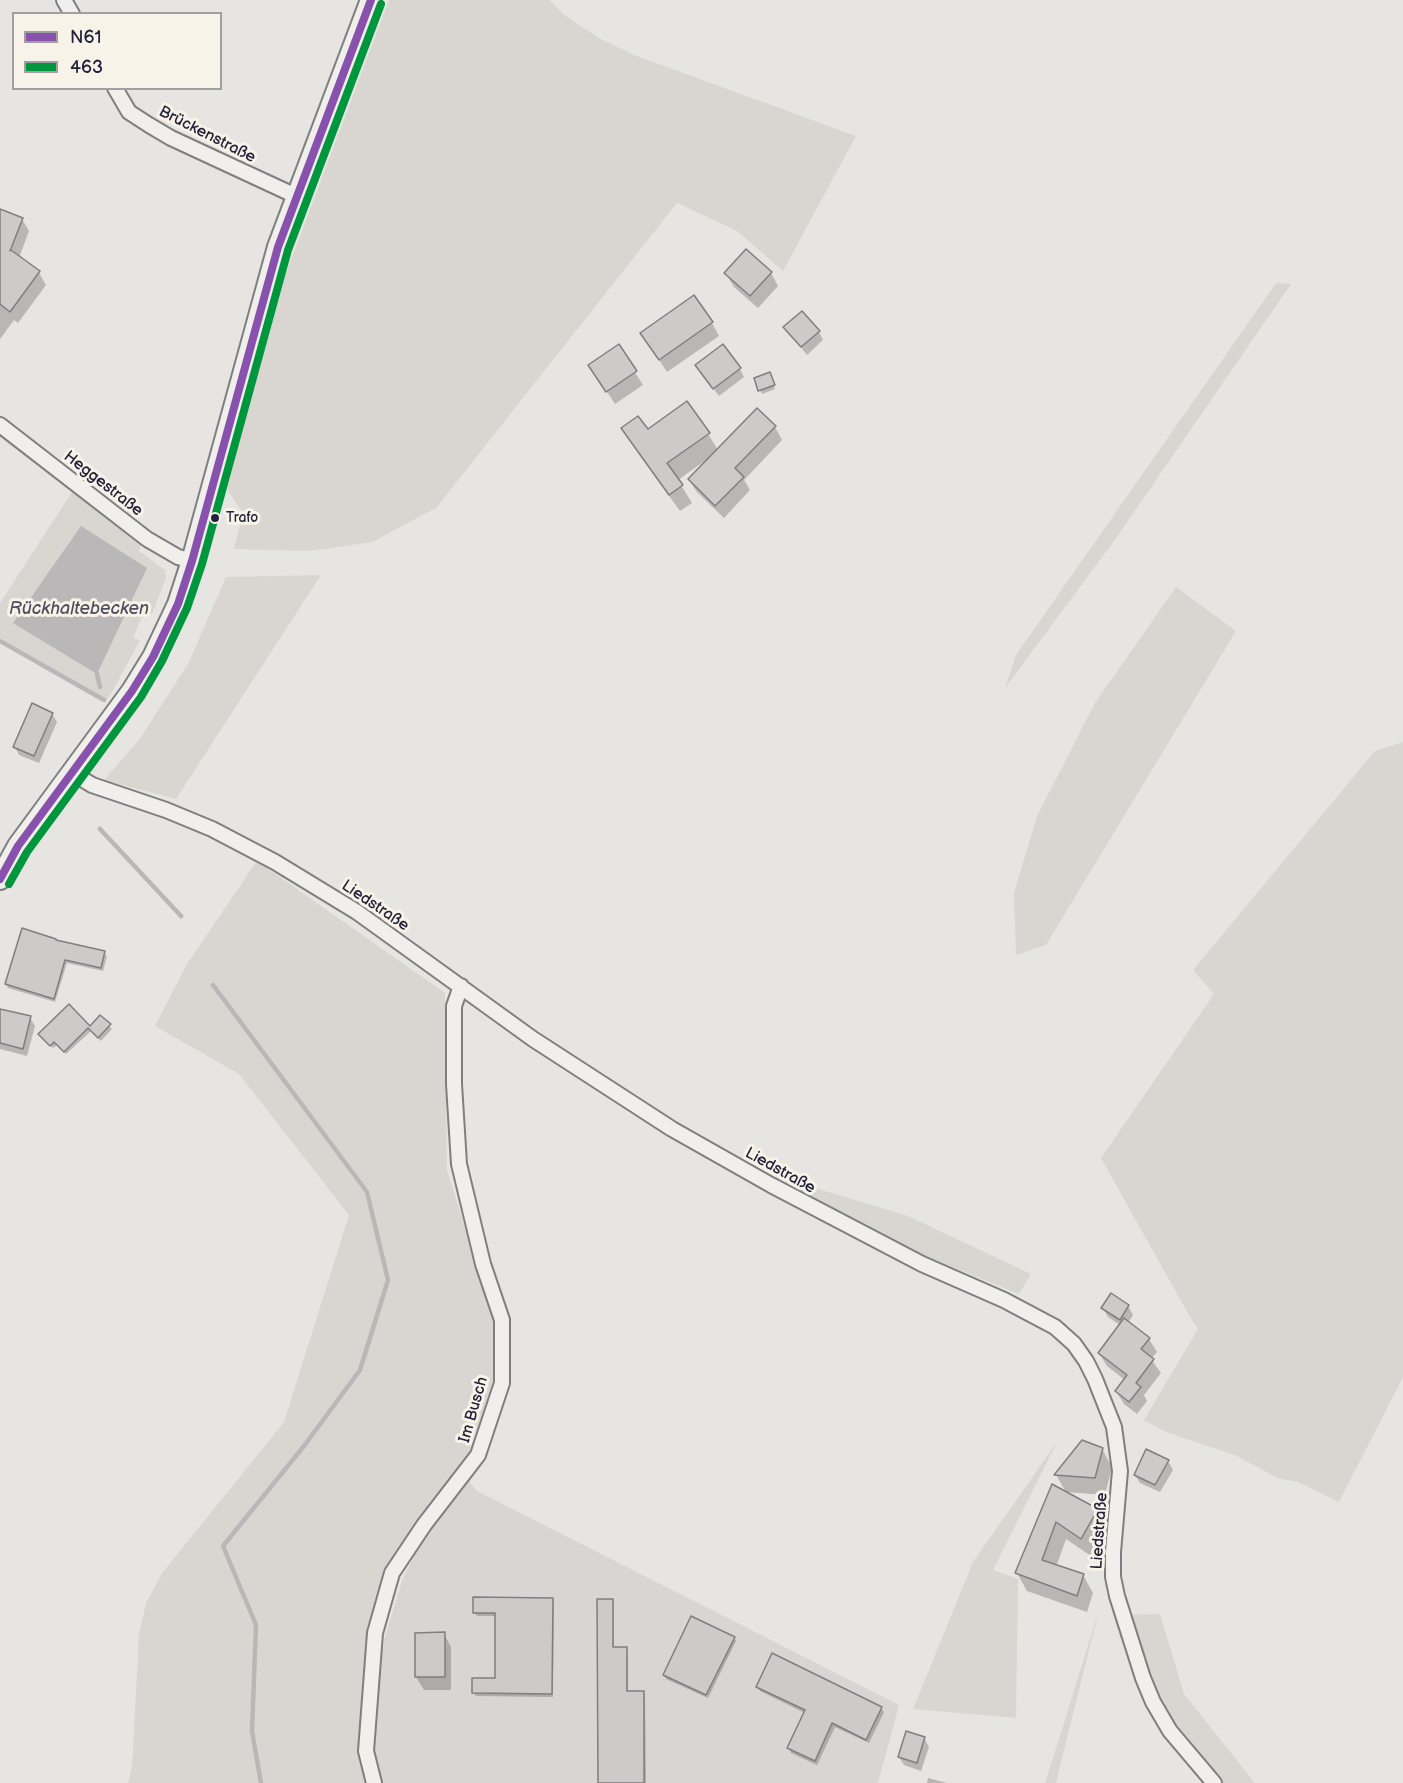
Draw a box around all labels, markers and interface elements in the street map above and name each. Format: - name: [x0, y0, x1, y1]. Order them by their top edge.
- legend: [12, 12, 222, 90]
- text: N61: [70, 27, 102, 48]
- text: 463: [70, 57, 103, 78]
- street label: Brückenstraße: [155, 102, 259, 168]
- street label: Heggestraße: [60, 447, 146, 521]
- place label: Trafo: [226, 510, 258, 526]
- marker: Trafo: [209, 512, 221, 524]
- water label: Rückhaltebecken: [9, 598, 149, 620]
- street label: Liedstraße: [338, 876, 412, 936]
- street label: Liedstraße: [742, 1144, 818, 1198]
- street label: Im Busch: [455, 1375, 493, 1445]
- street label: Liedstraße: [1088, 1492, 1112, 1570]

